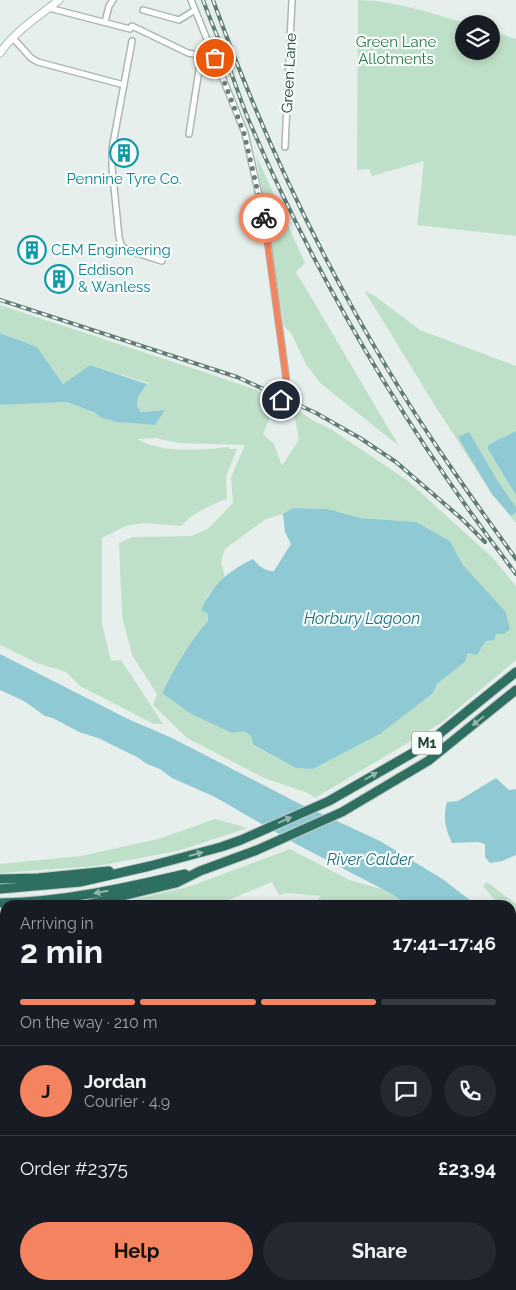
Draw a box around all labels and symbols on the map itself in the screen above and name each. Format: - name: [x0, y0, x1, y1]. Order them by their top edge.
- street label: Green Lane: [278, 32, 300, 114]
- park label: Green Lane Allotments: [356, 33, 436, 68]
- pin: [194, 37, 236, 79]
- building icon: Pennine Tyre Co.: [109, 138, 139, 168]
- place label: Pennine Tyre Co.: [66, 170, 182, 188]
- courier: [239, 193, 289, 243]
- building icon: CEM Engineering: [17, 235, 47, 265]
- place label: CEM Engineering: [51, 241, 171, 259]
- place label: Eddison & Wanless: [78, 261, 151, 296]
- building icon: Eddison & Wanless: [44, 264, 74, 294]
- pin: [260, 379, 302, 421]
- water label: Horbury Lagoon: [304, 609, 420, 628]
- one-way arrow: [472, 715, 485, 726]
- road number: M1: [412, 731, 442, 754]
- one-way arrow: [365, 772, 378, 781]
- one-way arrow: [278, 816, 292, 824]
- one-way arrow: [189, 850, 204, 858]
- water label: River Calder: [327, 850, 414, 869]
- one-way arrow: [93, 888, 109, 896]

